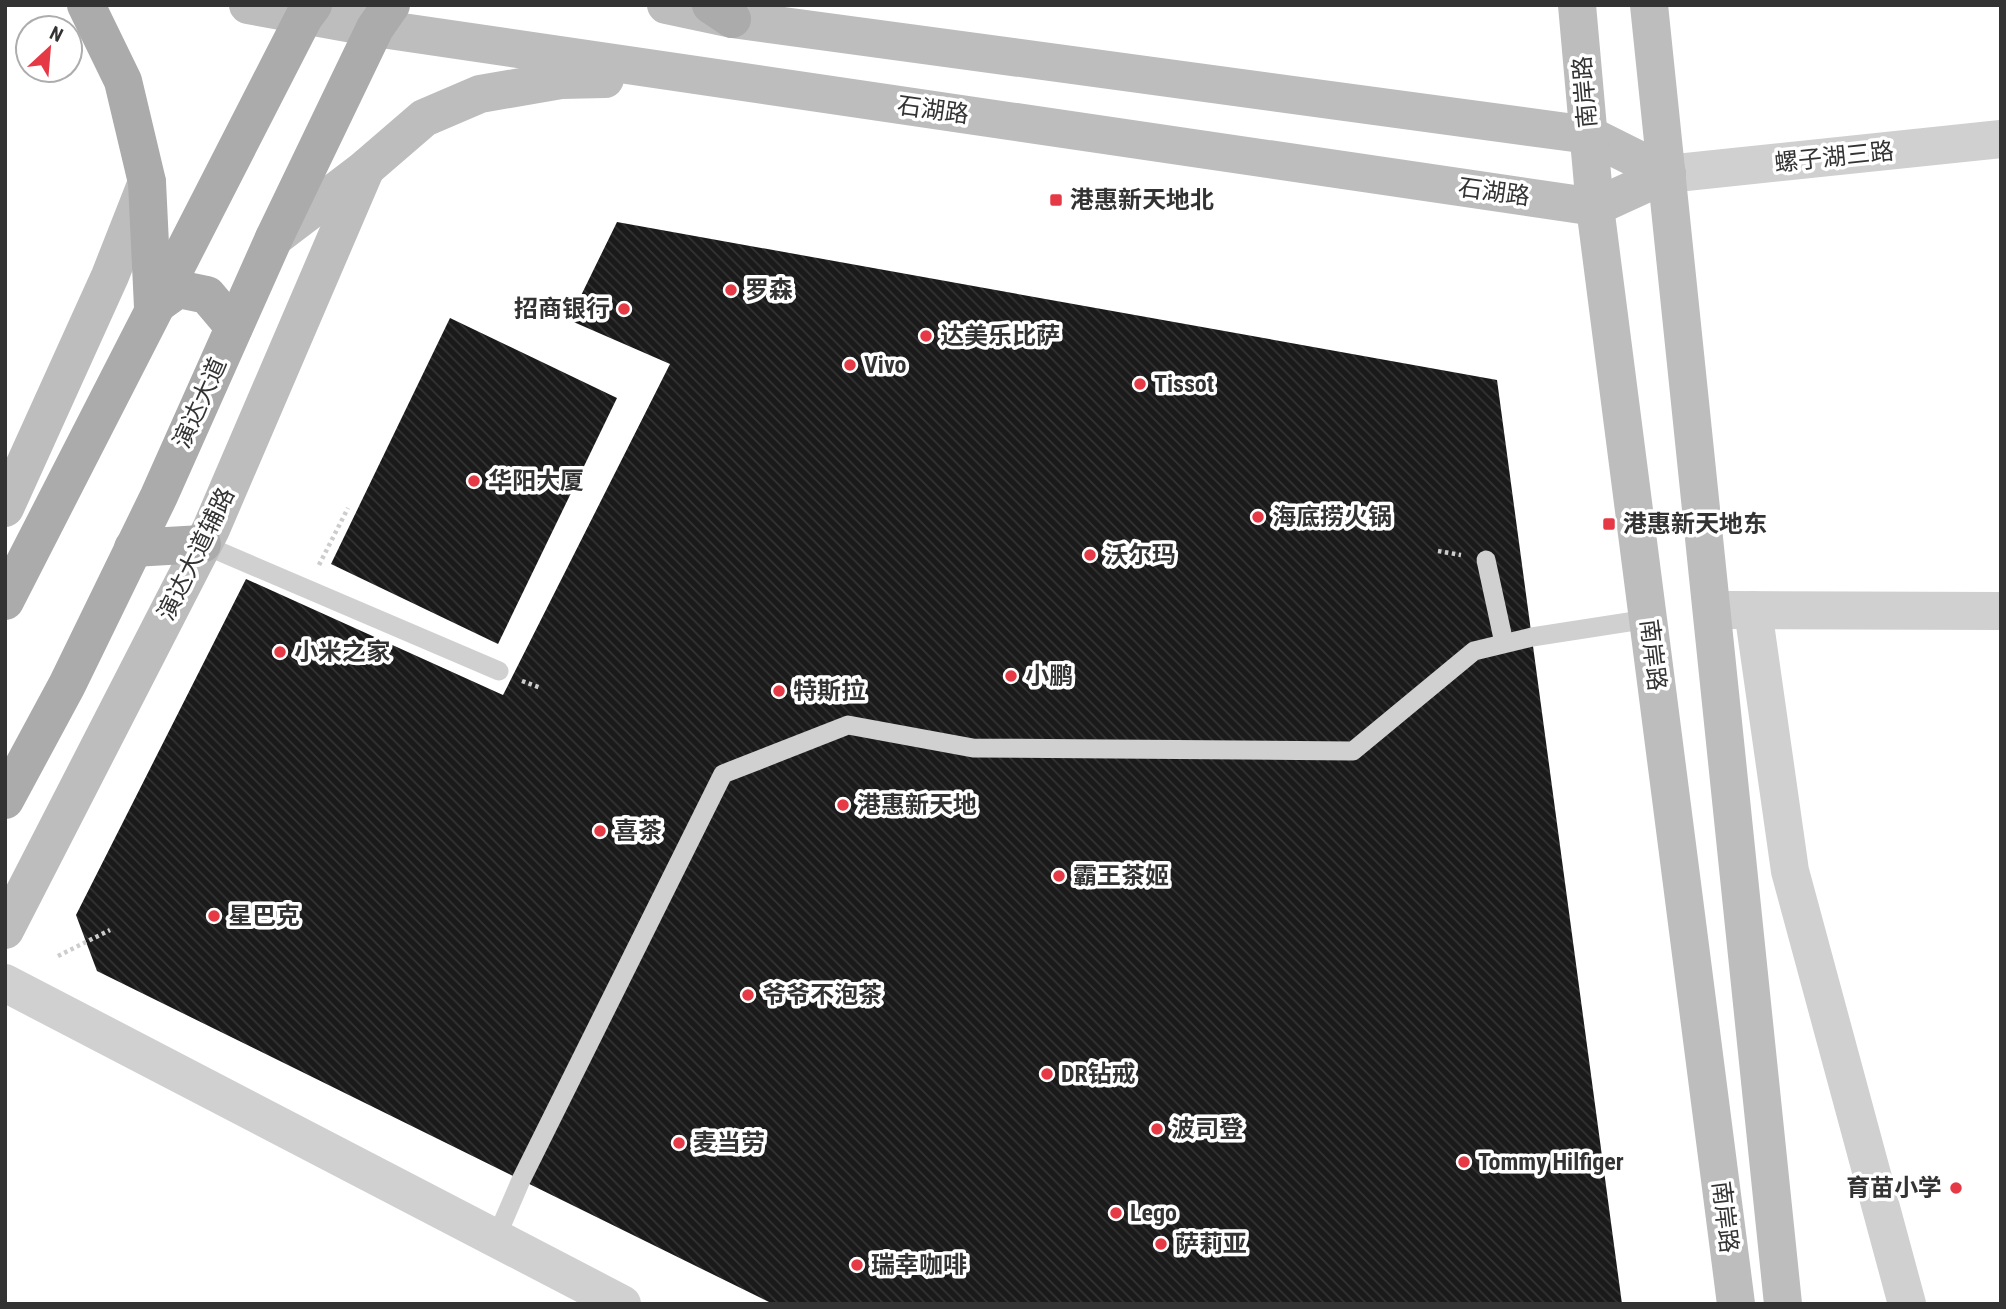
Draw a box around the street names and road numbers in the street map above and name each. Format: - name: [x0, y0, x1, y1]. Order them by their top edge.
- street label: 南岸路: [1568, 55, 1602, 129]
- street label: 石湖路: [895, 91, 971, 129]
- street label: 螺子湖三路: [1773, 137, 1895, 177]
- street label: 石湖路: [1456, 173, 1532, 211]
- street label: 演达大道: [168, 353, 232, 453]
- street label: 演达大道辅路: [152, 483, 240, 625]
- street label: 南岸路: [1635, 618, 1671, 692]
- street label: 南岸路: [1707, 1180, 1743, 1254]

